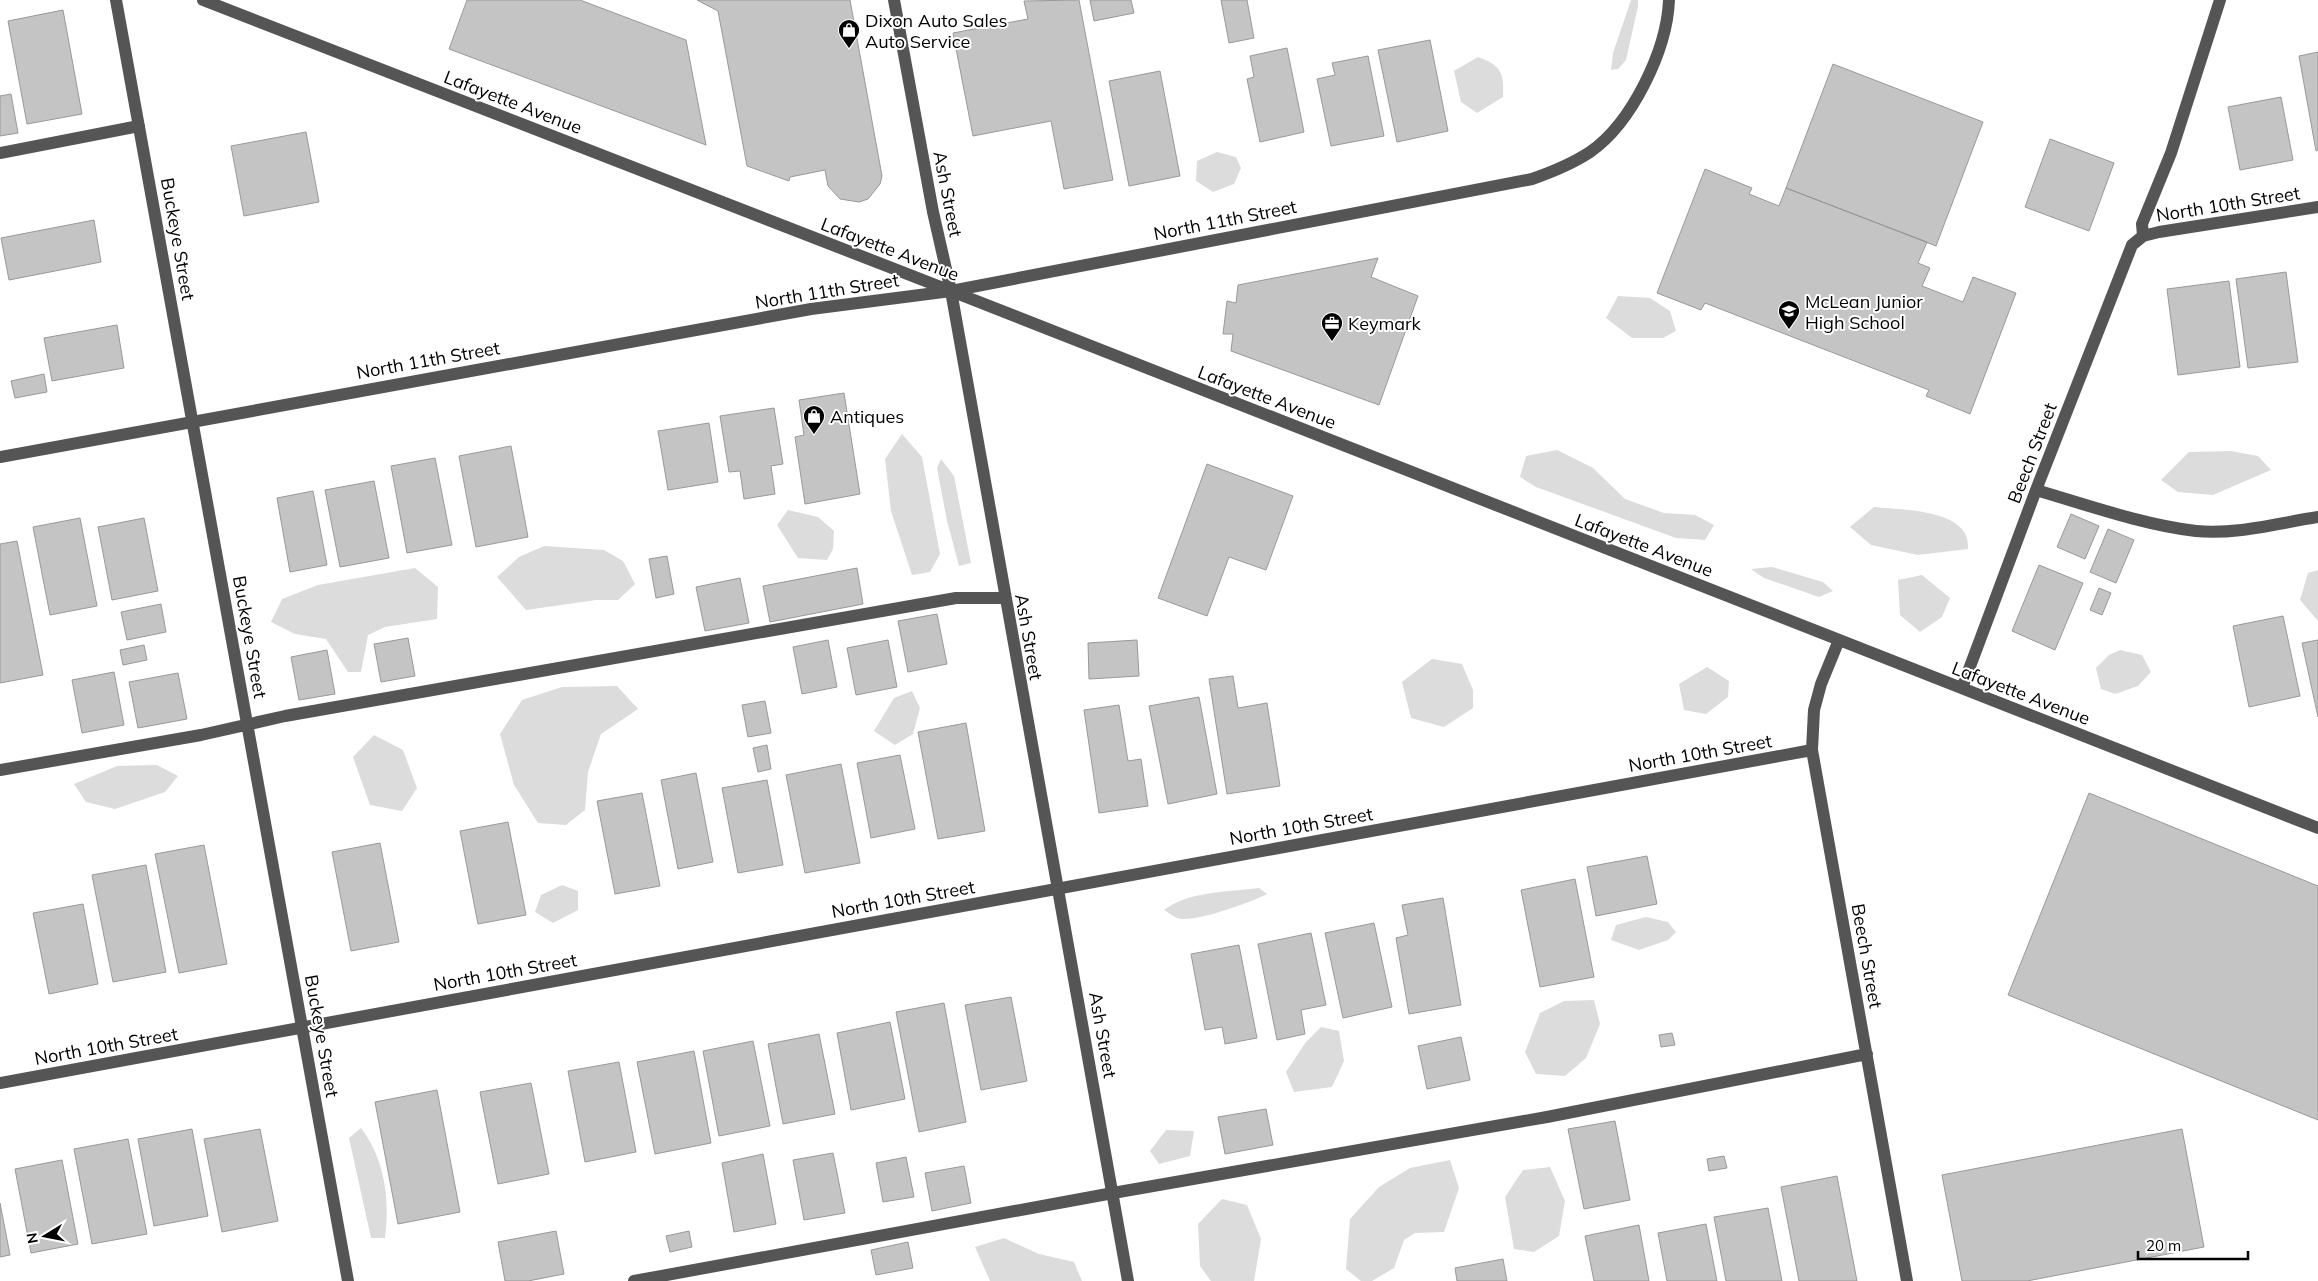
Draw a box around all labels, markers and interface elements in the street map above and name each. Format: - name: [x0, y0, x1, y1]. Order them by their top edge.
- place label: Dixon Auto Sales Auto Service: [865, 9, 1008, 53]
- shop icon: Dixon Auto Sales Auto Service: [837, 18, 861, 49]
- street label: Lafayette Avenue: [441, 65, 585, 139]
- street label: Ash Street: [928, 149, 968, 239]
- street label: Buckeye Street: [156, 176, 200, 302]
- street label: North 10th Street: [2154, 181, 2302, 227]
- street label: North 11th Street: [1152, 195, 1298, 245]
- street label: Lafayette Avenue: [818, 212, 962, 286]
- street label: North 11th Street: [753, 268, 901, 314]
- place label: McLean Junior High School: [1805, 290, 1923, 334]
- school or university icon: McLean Junior High School: [1777, 299, 1801, 330]
- office icon: Keymark: [1320, 311, 1344, 342]
- place label: Keymark: [1348, 312, 1422, 335]
- street label: North 11th Street: [355, 336, 501, 384]
- street label: Lafayette Avenue: [1195, 360, 1339, 434]
- street label: Beech Street: [2002, 400, 2062, 506]
- shop icon: Antiques: [802, 404, 826, 435]
- place label: Antiques: [830, 405, 904, 428]
- street label: Lafayette Avenue: [1572, 508, 1716, 582]
- street label: Buckeye Street: [228, 574, 272, 700]
- street label: Ash Street: [1010, 592, 1048, 682]
- street label: Lafayette Avenue: [1949, 656, 2093, 730]
- street label: North 10th Street: [1627, 729, 1773, 777]
- street label: North 10th Street: [1228, 802, 1374, 850]
- street label: North 10th Street: [830, 875, 976, 923]
- street label: Beech Street: [1846, 902, 1888, 1010]
- street label: North 10th Street: [432, 948, 578, 996]
- street label: Buckeye Street: [300, 973, 344, 1099]
- street label: Ash Street: [1084, 990, 1122, 1080]
- street label: North 10th Street: [33, 1022, 179, 1070]
- north arrow: [20, 1211, 70, 1261]
- scale bar: [2138, 1228, 2248, 1260]
- text: N: [22, 1231, 42, 1245]
- text: 20 m: [2146, 1236, 2181, 1255]

